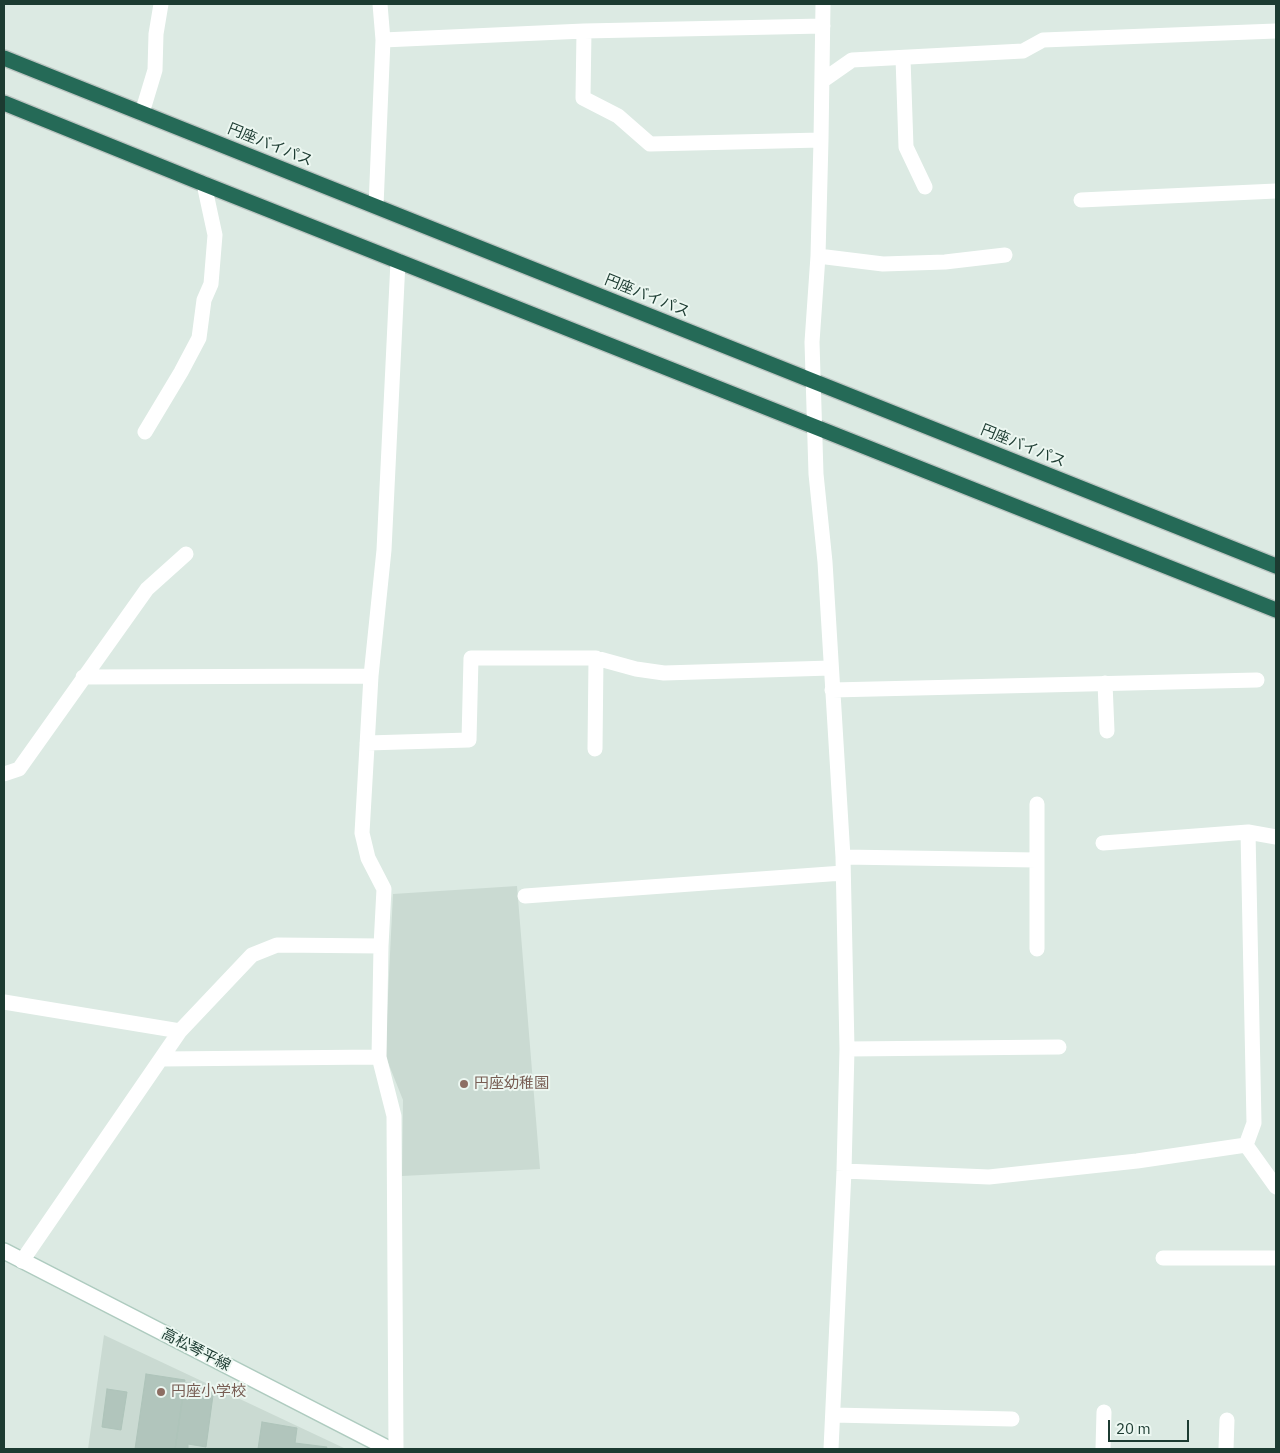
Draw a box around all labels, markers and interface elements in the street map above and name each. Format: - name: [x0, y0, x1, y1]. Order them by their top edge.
- street label: 円座バイパス: [225, 120, 315, 170]
- street label: 円座バイパス: [602, 271, 692, 321]
- street label: 円座バイパス: [978, 421, 1068, 471]
- place label: 円座幼稚園: [474, 1075, 549, 1093]
- marker: 円座幼稚園: [458, 1078, 470, 1090]
- street label: 高松琴平線: [159, 1325, 233, 1375]
- place label: 円座小学校: [171, 1383, 246, 1401]
- marker: 円座小学校: [155, 1386, 167, 1398]
- scale bar: [1110, 1410, 1191, 1442]
- text: 20 m: [1116, 1419, 1151, 1438]

